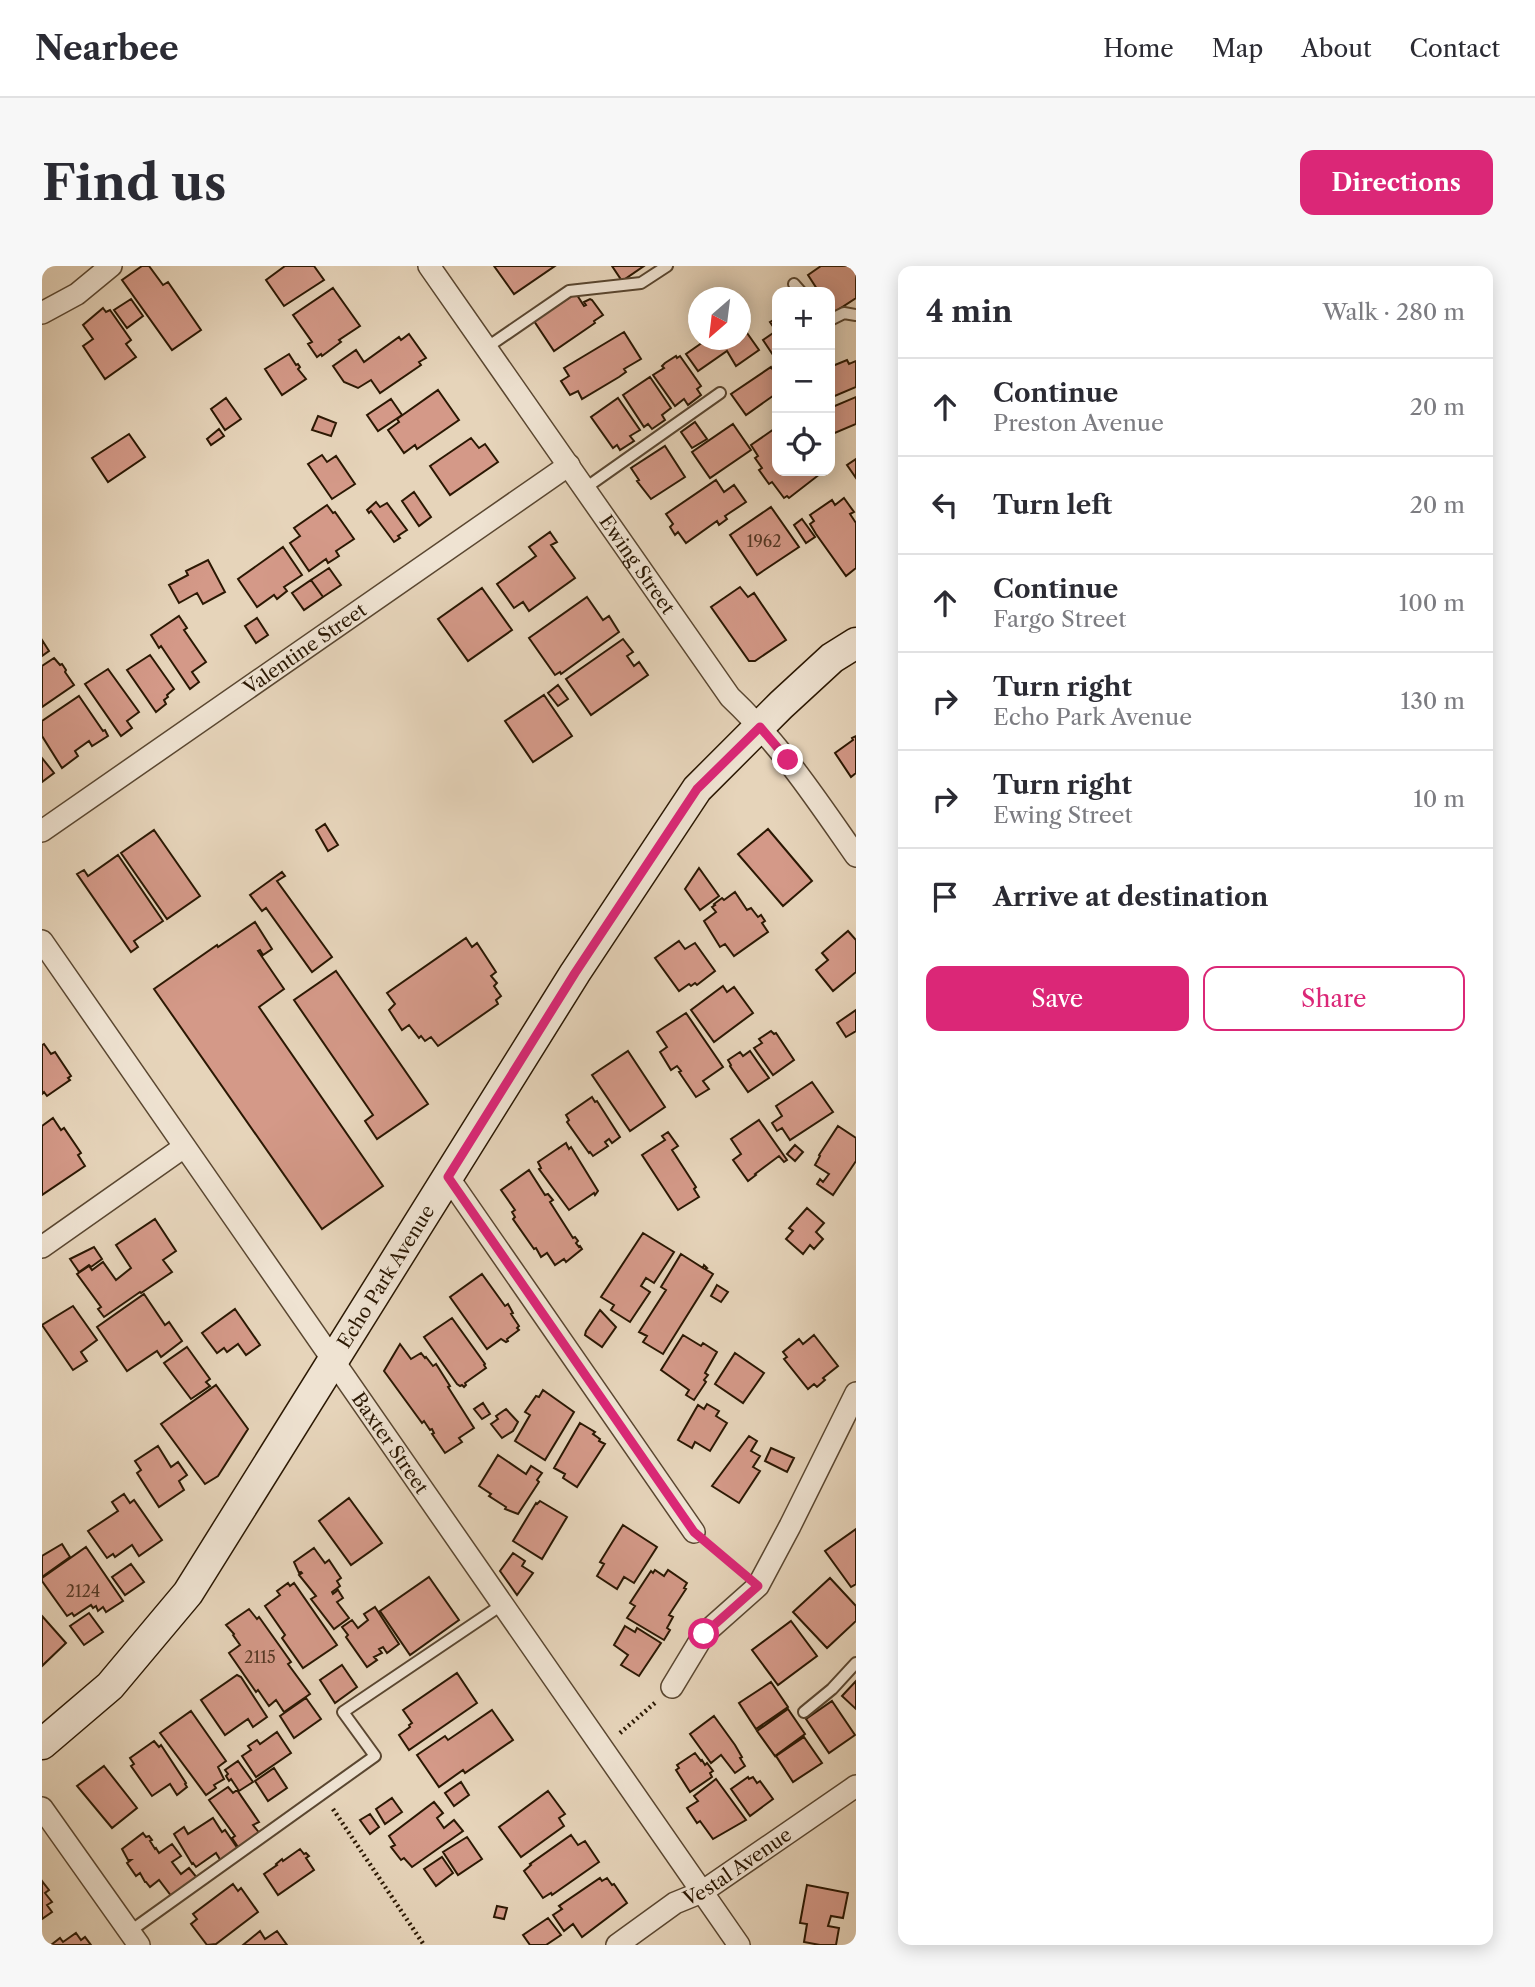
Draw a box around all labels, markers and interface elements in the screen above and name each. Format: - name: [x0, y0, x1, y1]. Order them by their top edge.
- text: Nearbee: [35, 28, 179, 69]
- text: Home: [1103, 34, 1174, 63]
- text: Map: [1212, 34, 1263, 63]
- text: About: [1301, 34, 1372, 63]
- text: Contact: [1410, 34, 1500, 63]
- button: Directions: [1300, 150, 1493, 215]
- text: Find us: [42, 152, 226, 213]
- north arrow: [688, 287, 751, 350]
- map controls: [772, 287, 835, 476]
- button: +: [772, 287, 835, 350]
- text: 4 min: [926, 293, 1012, 330]
- text: Walk · 280 m: [1322, 298, 1465, 326]
- button: −: [772, 350, 835, 413]
- text: Continue: [993, 377, 1118, 409]
- icon: ahead: [926, 388, 964, 426]
- text: 20 m: [1410, 393, 1465, 421]
- text: Preston Avenue: [993, 409, 1164, 437]
- button: locate: [772, 413, 835, 476]
- icon: left: [926, 486, 964, 524]
- text: Turn left: [993, 489, 1112, 521]
- text: 20 m: [1410, 491, 1465, 519]
- street label: Ewing Street: [595, 511, 680, 619]
- house number: 1962: [747, 531, 781, 551]
- text: Continue: [993, 573, 1118, 605]
- icon: ahead: [926, 584, 964, 622]
- text: 100 m: [1399, 589, 1465, 617]
- street label: Valentine Street: [239, 598, 371, 700]
- text: Fargo Street: [993, 605, 1126, 633]
- text: Turn right: [993, 671, 1132, 703]
- icon: right: [926, 682, 964, 720]
- text: 130 m: [1401, 687, 1465, 715]
- text: Echo Park Avenue: [993, 703, 1192, 731]
- route end: [772, 744, 803, 775]
- text: Turn right: [993, 769, 1132, 801]
- icon: right: [926, 780, 964, 818]
- text: 10 m: [1413, 785, 1465, 813]
- text: Ewing Street: [993, 801, 1133, 829]
- icon: arrive: [926, 878, 964, 916]
- text: Arrive at destination: [993, 881, 1268, 913]
- button: Save: [926, 966, 1189, 1031]
- button: Share: [1203, 966, 1465, 1031]
- street label: Echo Park Avenue: [333, 1201, 439, 1353]
- street label: Baxter Street: [347, 1388, 433, 1499]
- house number: 2124: [66, 1581, 100, 1601]
- route start: [688, 1618, 719, 1649]
- house number: 2115: [244, 1647, 276, 1667]
- street label: Vestal Avenue: [679, 1823, 796, 1911]

